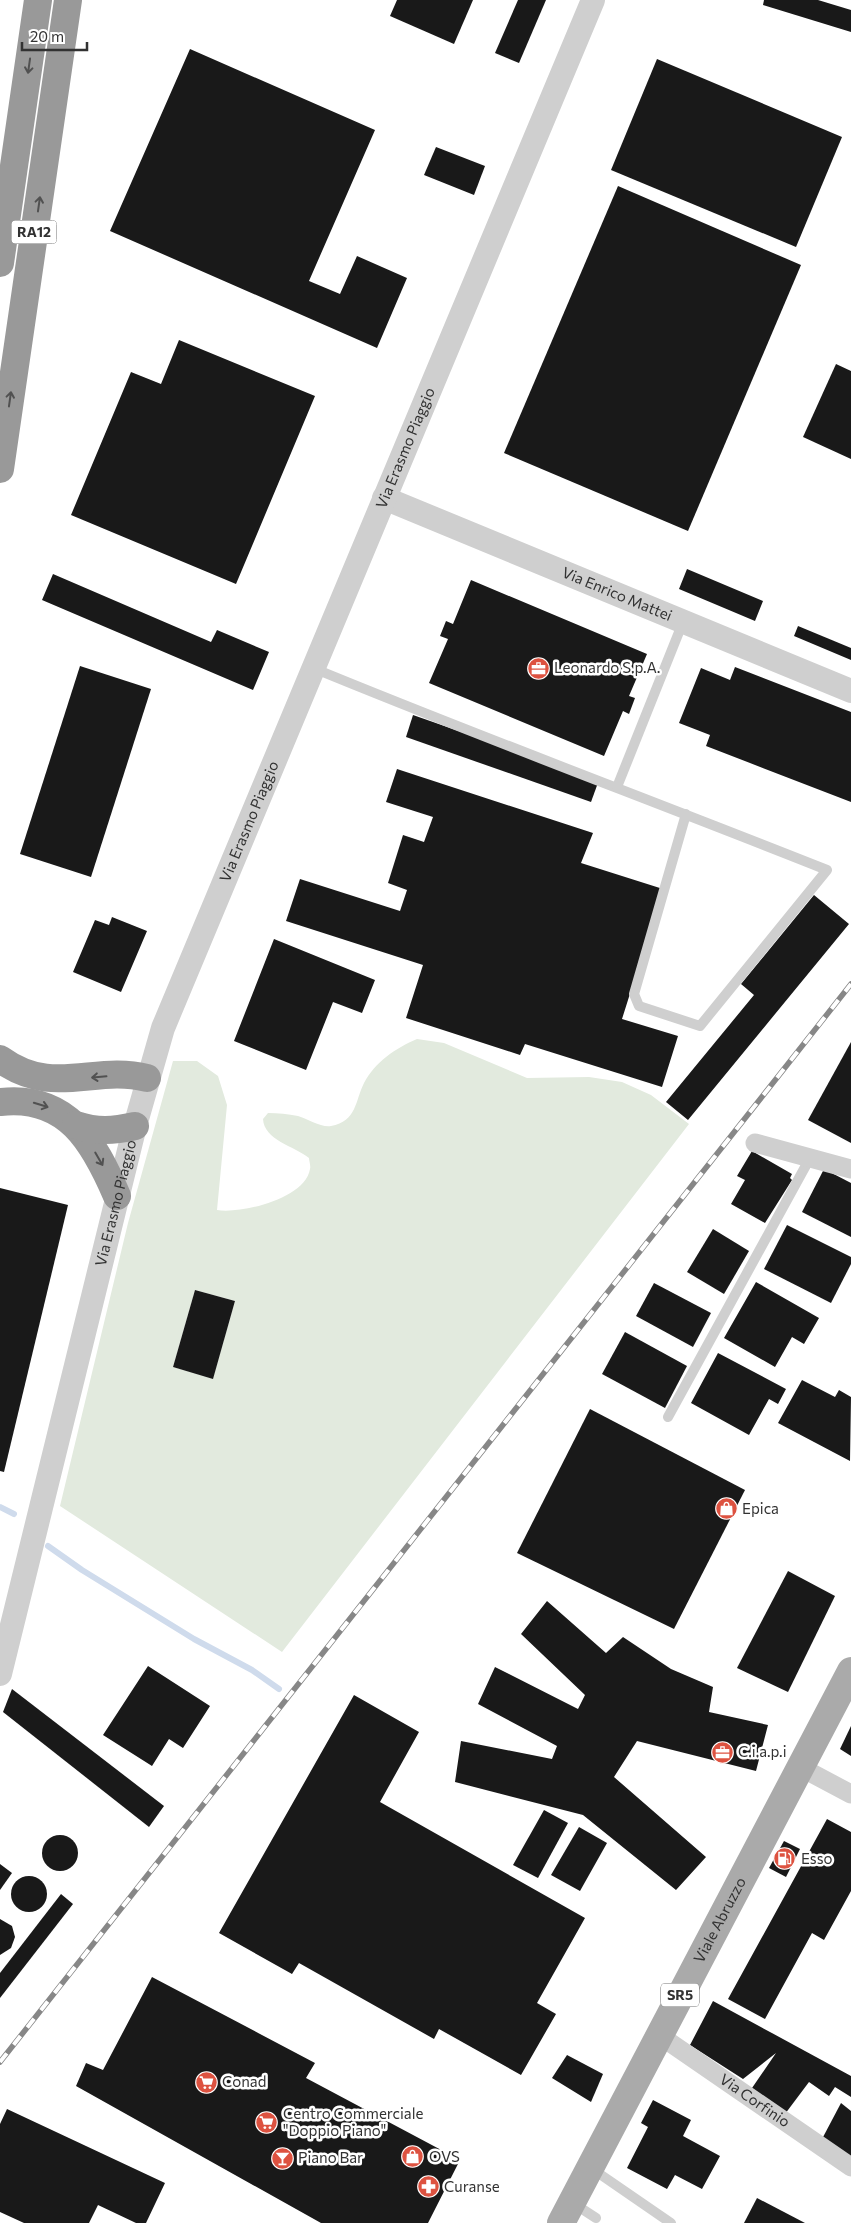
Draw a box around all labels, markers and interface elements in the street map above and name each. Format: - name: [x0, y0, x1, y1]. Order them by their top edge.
- scale bar: [22, 20, 88, 52]
- text: 20 m: [30, 27, 64, 45]
- one-way arrow: [23, 57, 33, 73]
- one-way arrow: [34, 196, 44, 212]
- road number: RA12: [12, 220, 56, 243]
- street label: Via Erasmo Piaggio: [371, 384, 438, 511]
- one-way arrow: [5, 391, 15, 407]
- street label: Via Enrico Mattei: [559, 563, 675, 624]
- office icon: Leonardo S.p.A.: [526, 656, 550, 680]
- place label: Leonardo S.p.A.: [554, 658, 660, 676]
- street label: Via Erasmo Piaggio: [215, 758, 282, 884]
- one-way arrow: [91, 1072, 107, 1082]
- one-way arrow: [32, 1100, 48, 1110]
- street label: Via Erasmo Piaggio: [91, 1138, 139, 1268]
- one-way arrow: [95, 1152, 105, 1166]
- shop icon: Epica: [714, 1497, 738, 1521]
- place label: Epica: [742, 1499, 779, 1517]
- office icon: C.i.a.p.i: [710, 1740, 734, 1764]
- place label: C.i.a.p.i: [738, 1742, 787, 1760]
- fuel station icon: Esso: [773, 1847, 797, 1871]
- place label: Esso: [801, 1849, 832, 1867]
- street label: Viale Abruzzo: [689, 1874, 749, 1966]
- road number: SR5: [661, 1984, 699, 2006]
- street label: Via Corfinio: [717, 2069, 794, 2130]
- supermarket icon: Conad: [194, 2070, 218, 2094]
- place label: Conad: [222, 2072, 266, 2090]
- place label: Centro Commerciale "Doppio Piano": [283, 2104, 423, 2139]
- supermarket icon: Centro Commerciale "Doppio Piano": [255, 2111, 279, 2135]
- shop icon: OVS: [401, 2145, 425, 2169]
- bar icon: Piano Bar: [270, 2146, 294, 2170]
- place label: OVS: [429, 2147, 460, 2165]
- place label: Piano Bar: [298, 2148, 363, 2166]
- pharmacy icon: Curanse: [416, 2175, 440, 2199]
- place label: Curanse: [444, 2177, 500, 2195]

